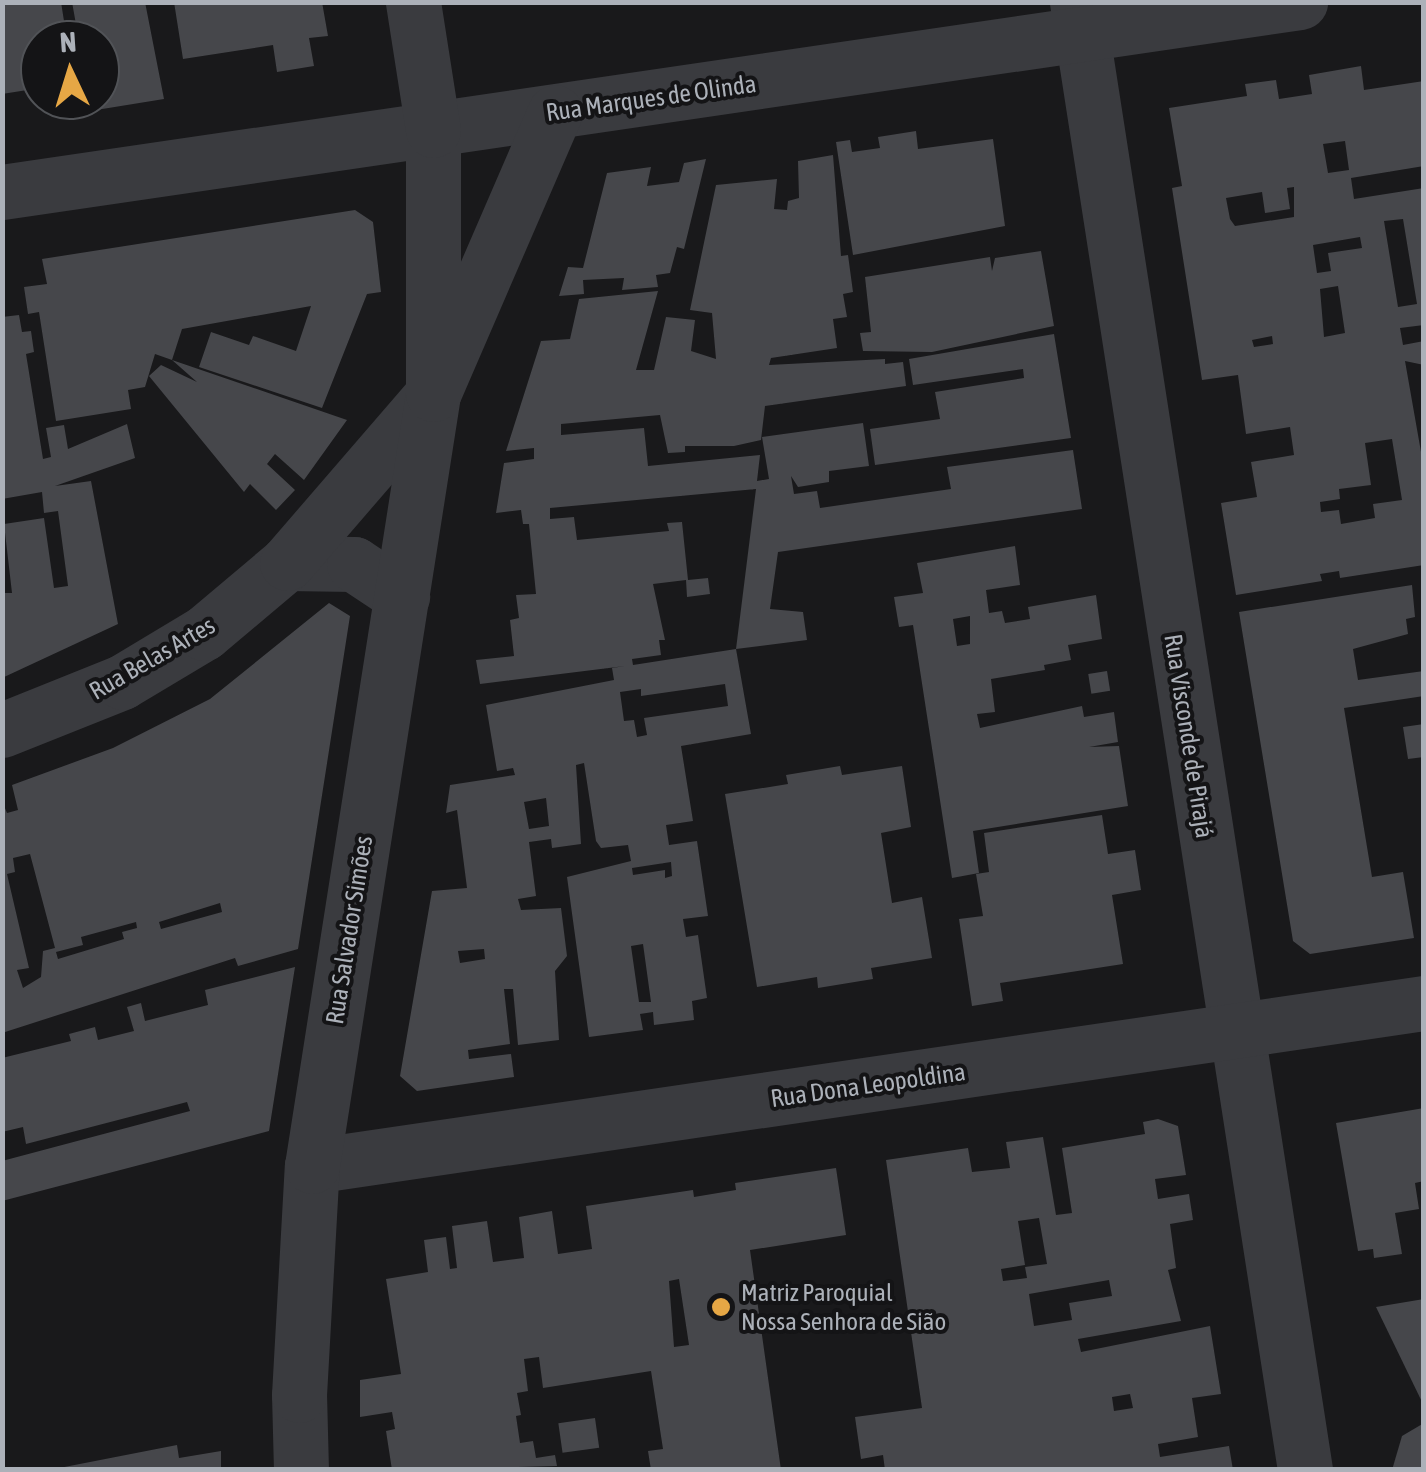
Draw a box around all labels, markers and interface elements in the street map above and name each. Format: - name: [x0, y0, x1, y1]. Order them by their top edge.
- north arrow: [20, 20, 120, 120]
- text: N: [59, 26, 77, 59]
- street label: Rua Marques de Olinda: [544, 68, 758, 128]
- street label: Rua Belas Artes: [84, 610, 220, 706]
- street label: Rua Visconde de Pirajá: [1158, 632, 1220, 840]
- street label: Rua Salvador Simões: [319, 834, 379, 1026]
- street label: Rua Dona Leopoldina: [769, 1056, 967, 1114]
- place label: Matriz Paroquial Nossa Senhora de Sião: [741, 1278, 946, 1337]
- marker: Matriz Paroquial Nossa Senhora de Sião: [710, 1296, 732, 1318]

